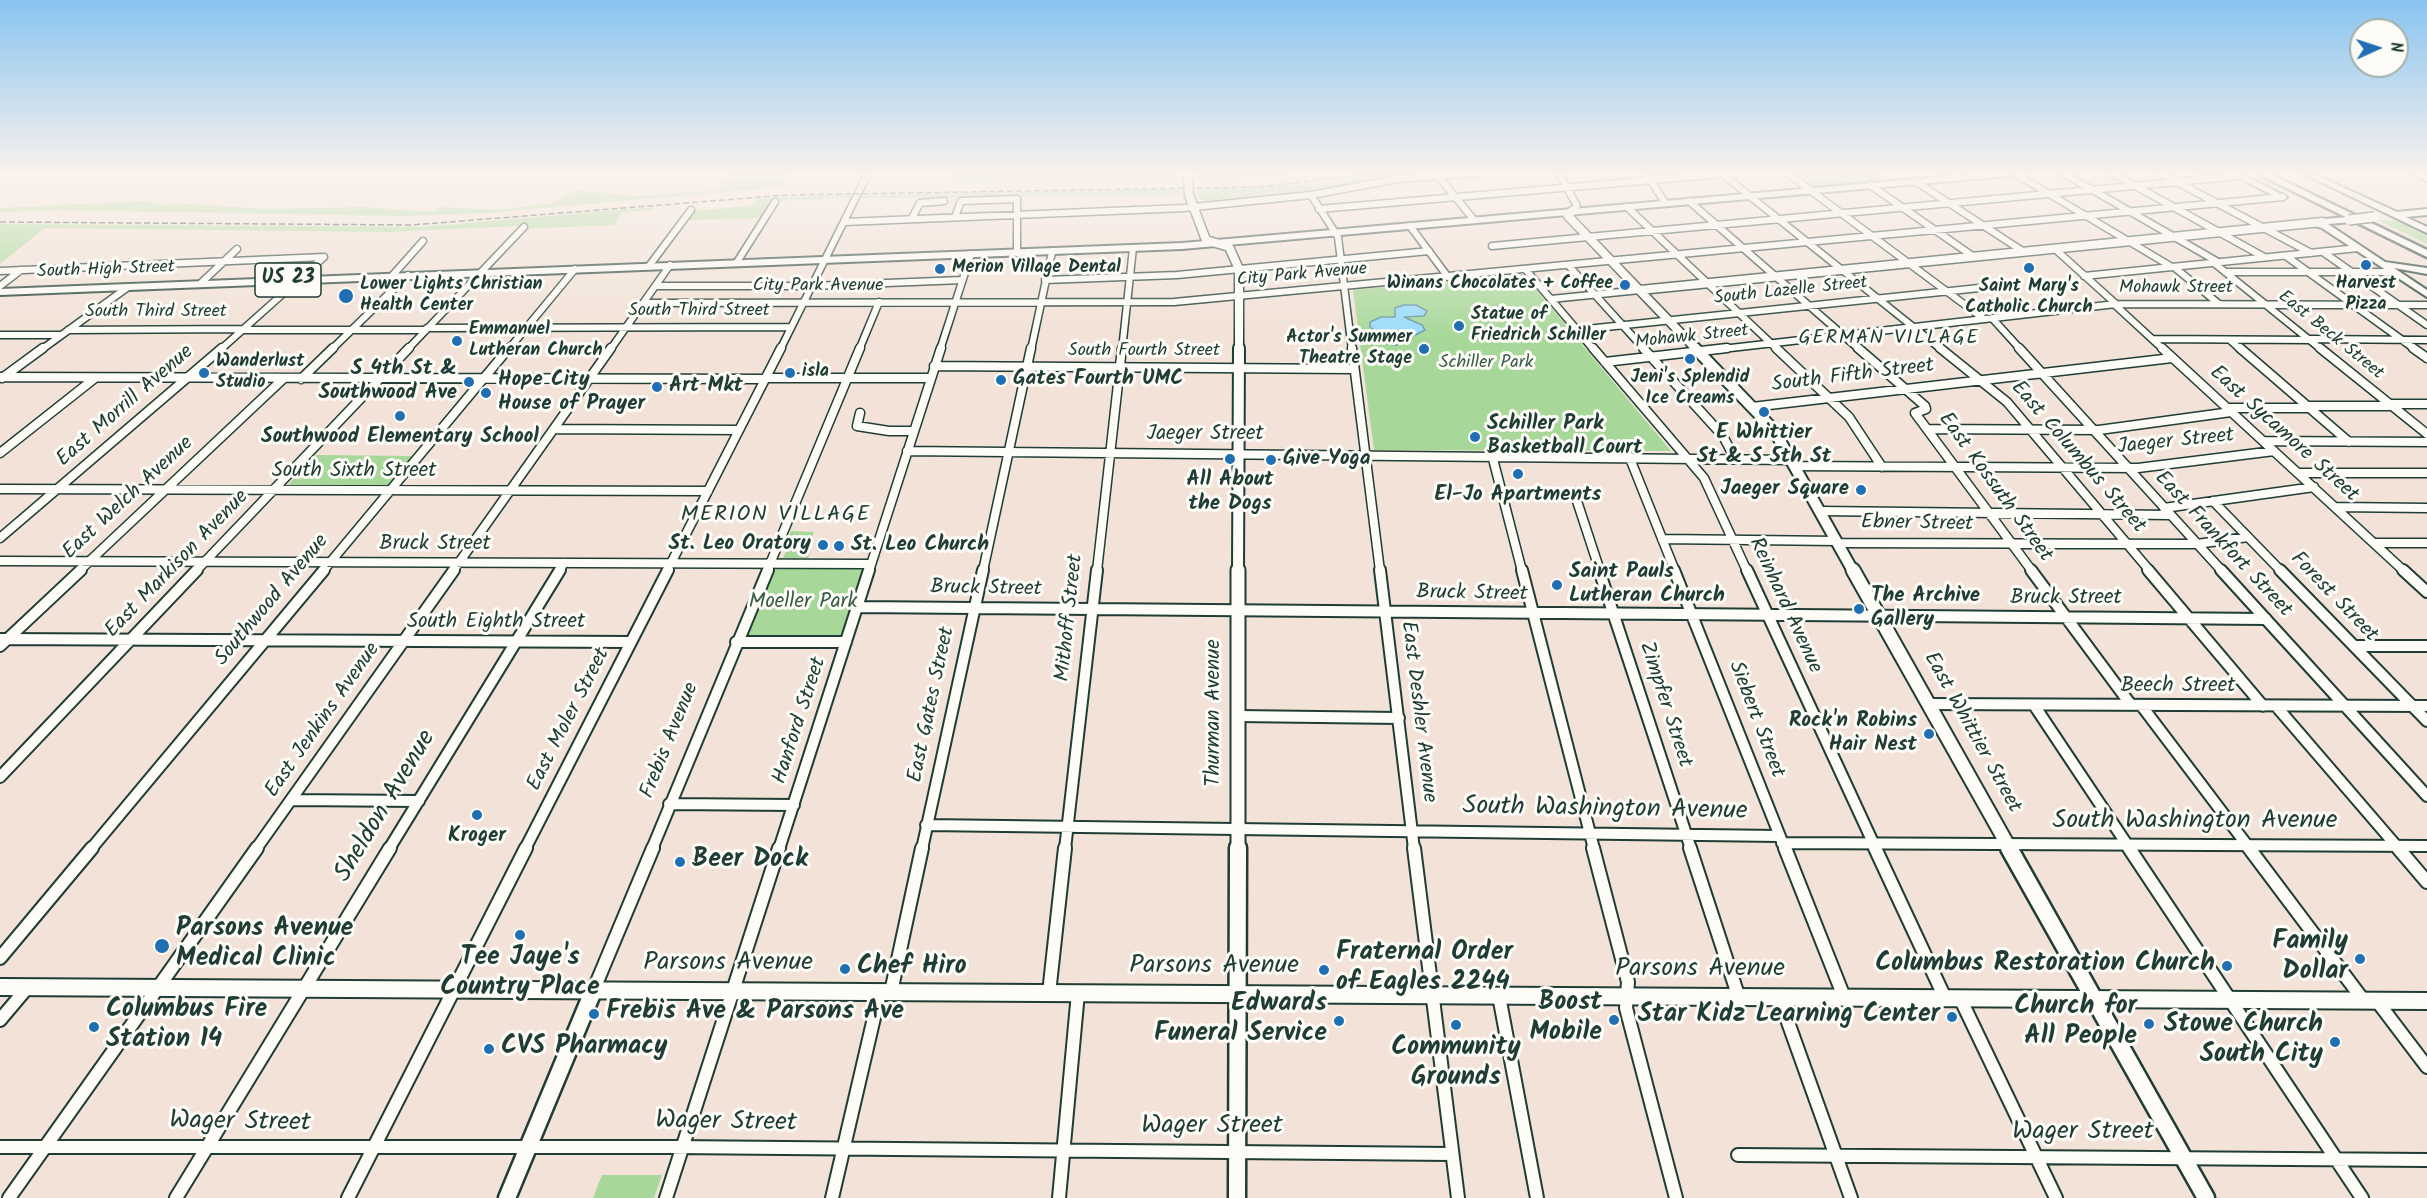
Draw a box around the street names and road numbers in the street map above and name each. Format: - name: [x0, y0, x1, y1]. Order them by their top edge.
- street label: South High Street: [37, 258, 175, 284]
- street label: City Park Avenue: [1236, 260, 1368, 292]
- road number: US 23: [255, 263, 321, 297]
- street label: South Lazelle Street: [1713, 273, 1869, 311]
- street label: City Park Avenue: [753, 276, 883, 298]
- street label: Mohawk Street: [2119, 278, 2233, 300]
- street label: East Beck Street: [2273, 287, 2387, 385]
- street label: South Third Street: [628, 301, 770, 323]
- street label: South Third Street: [85, 302, 227, 324]
- street label: Mohawk Street: [1634, 321, 1750, 355]
- street label: East Morrill Avenue: [52, 341, 200, 473]
- street label: South Fourth Street: [1068, 341, 1220, 363]
- street label: South Fifth Street: [1770, 355, 1936, 399]
- street label: East Sycamore Street: [2203, 361, 2363, 509]
- street label: East Columbus Street: [2004, 377, 2150, 539]
- street label: East Kossuth Street: [1931, 408, 2057, 568]
- street label: Jaeger Street: [1146, 422, 1264, 448]
- street label: Jaeger Street: [2116, 424, 2236, 462]
- street label: East Welch Avenue: [58, 432, 200, 566]
- street label: South Sixth Street: [272, 459, 436, 485]
- street label: East Frankfort Street: [2148, 467, 2296, 623]
- street label: East Markison Avenue: [101, 486, 255, 644]
- street label: Ebner Street: [1860, 511, 1974, 539]
- street label: Southwood Avenue: [211, 530, 335, 672]
- street label: Bruck Street: [379, 532, 491, 558]
- street label: Reinhard Avenue: [1742, 534, 1826, 678]
- street label: Forest Street: [2284, 548, 2382, 648]
- street label: Mithoff Street: [1052, 553, 1090, 683]
- street label: Bruck Street: [930, 576, 1042, 604]
- street label: Bruck Street: [1416, 581, 1528, 609]
- street label: Bruck Street: [2010, 586, 2122, 612]
- street label: South Eighth Street: [407, 610, 585, 636]
- street label: East Deshler Avenue: [1393, 620, 1441, 804]
- street label: East Gates Street: [904, 625, 962, 785]
- street label: East Jenkins Avenue: [261, 639, 387, 803]
- street label: Thurman Avenue: [1202, 639, 1228, 787]
- street label: Zimpfer Street: [1632, 639, 1696, 771]
- street label: East Moler Street: [523, 644, 617, 796]
- street label: East Whittier Street: [1916, 648, 2026, 818]
- street label: Hanford Street: [769, 655, 833, 787]
- street label: Siebert Street: [1721, 658, 1789, 782]
- street label: Beech Street: [2121, 674, 2235, 700]
- street label: Frebis Avenue: [636, 679, 706, 803]
- street label: Sheldon Avenue: [329, 726, 445, 888]
- street label: South Washington Avenue: [1462, 793, 1748, 829]
- street label: South Washington Avenue: [2052, 807, 2338, 839]
- street label: Parsons Avenue: [643, 949, 813, 981]
- street label: Parsons Avenue: [1129, 952, 1299, 984]
- street label: Parsons Avenue: [1615, 955, 1785, 987]
- street label: Wager Street: [169, 1107, 311, 1141]
- street label: Wager Street: [655, 1107, 797, 1141]
- street label: Wager Street: [1141, 1112, 1283, 1144]
- street label: Wager Street: [2012, 1118, 2154, 1150]

